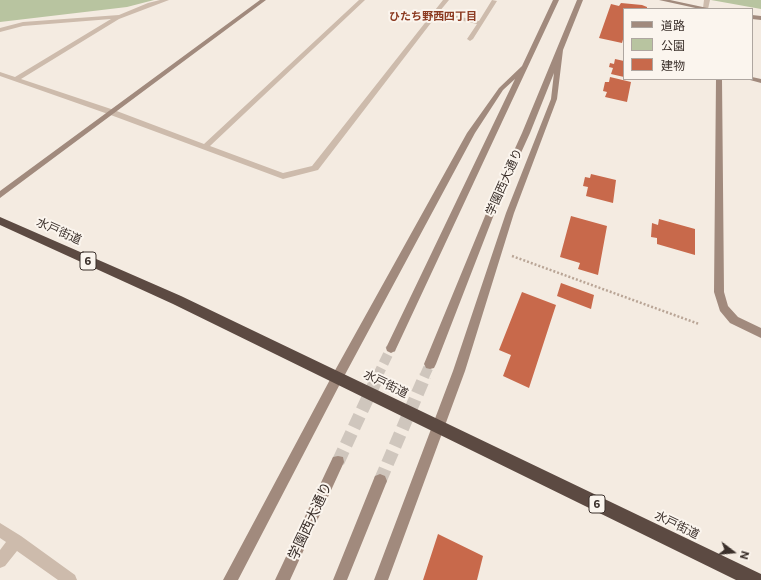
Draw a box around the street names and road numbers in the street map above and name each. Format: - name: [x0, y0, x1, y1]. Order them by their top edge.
- street label: 学園西大通り: [483, 146, 525, 218]
- street label: 水戸街道: [34, 215, 84, 247]
- road number: 6: [80, 252, 96, 270]
- street label: 水戸街道: [361, 367, 411, 401]
- street label: 学園西大通り: [285, 479, 335, 563]
- road number: 6: [589, 495, 605, 513]
- street label: 水戸街道: [652, 508, 702, 542]

